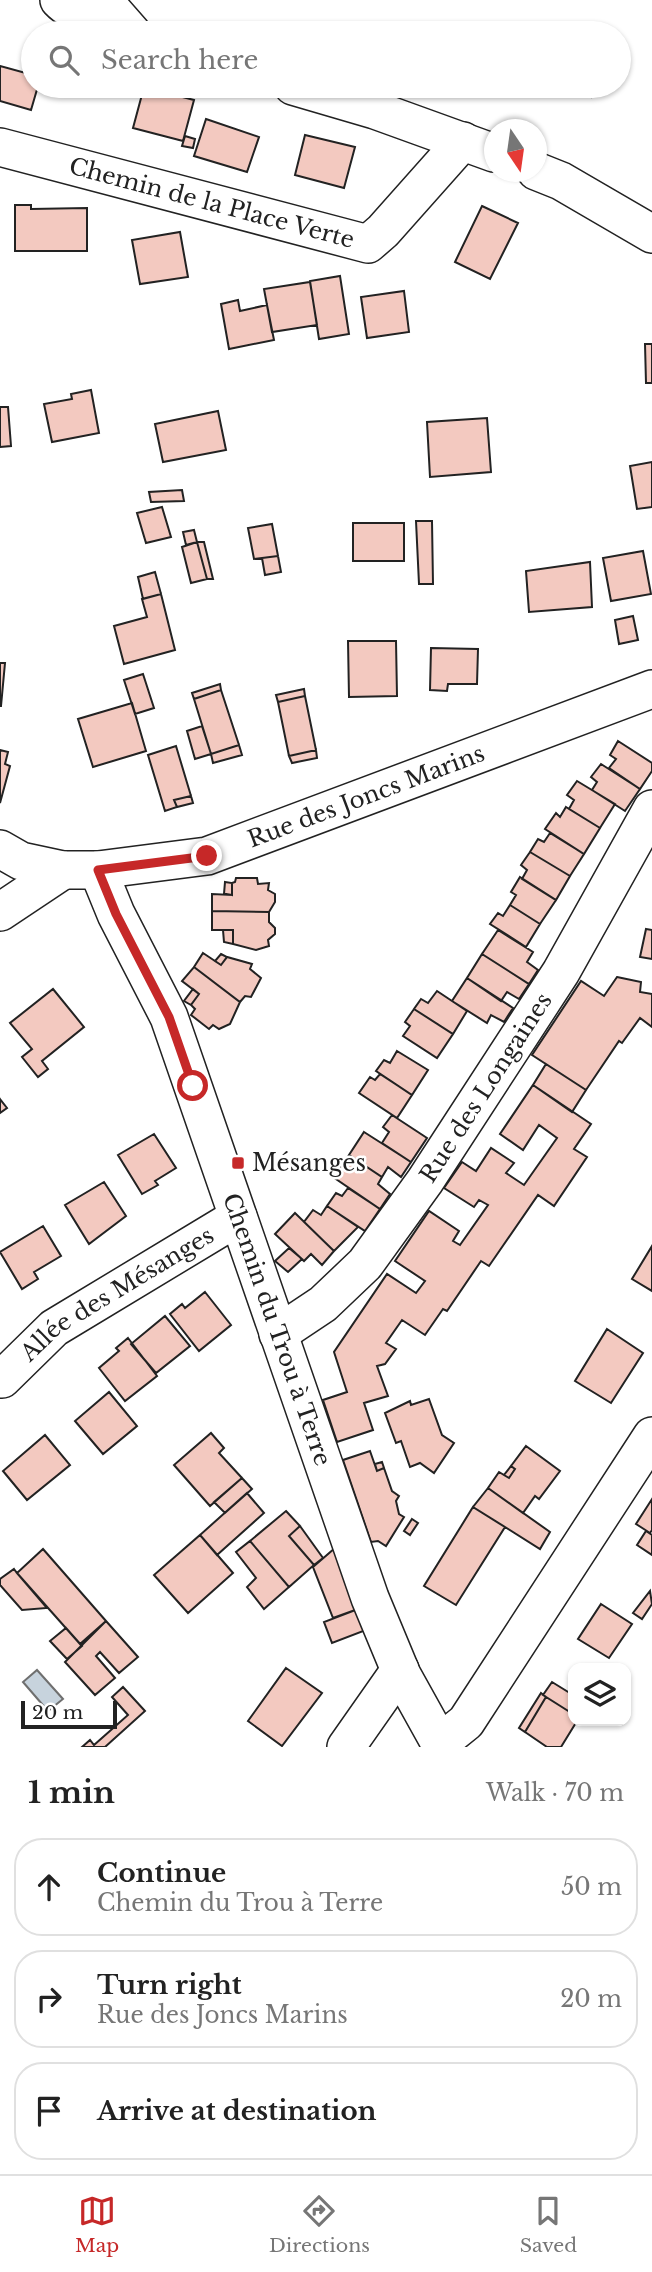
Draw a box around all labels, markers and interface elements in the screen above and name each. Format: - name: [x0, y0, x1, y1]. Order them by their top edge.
- search box: [21, 21, 631, 98]
- icon: search: [45, 41, 83, 79]
- text: Search here: [101, 44, 258, 76]
- north arrow: [484, 119, 547, 182]
- street label: Chemin de la Place Verte: [66, 152, 357, 254]
- street label: Rue des Joncs Marins: [244, 739, 488, 853]
- route end: [191, 840, 222, 871]
- street label: Rue des Longaines: [414, 987, 558, 1188]
- route start: [177, 1070, 208, 1101]
- place label: Mésanges: [252, 1149, 366, 1177]
- marker: Mésanges: [230, 1155, 246, 1171]
- street label: Chemin du Trou à Terre: [217, 1190, 337, 1469]
- street label: Allée des Mésanges: [14, 1221, 219, 1368]
- map controls: [568, 1663, 631, 1726]
- button: layers: [568, 1663, 631, 1726]
- scale bar: [21, 1698, 117, 1730]
- text: 20 m: [32, 1701, 83, 1724]
- text: 1 min: [28, 1774, 115, 1811]
- text: Walk · 70 m: [486, 1779, 624, 1807]
- text: Continue: [97, 1857, 226, 1889]
- icon: ahead: [30, 1868, 68, 1906]
- text: 50 m: [561, 1873, 622, 1901]
- text: Chemin du Trou à Terre: [97, 1889, 383, 1917]
- text: Turn right: [97, 1969, 242, 2001]
- icon: right: [30, 1980, 68, 2018]
- text: 20 m: [560, 1985, 622, 2013]
- text: Rue des Joncs Marins: [97, 2001, 348, 2029]
- icon: arrive: [30, 2092, 68, 2130]
- text: Arrive at destination: [97, 2095, 377, 2127]
- tab: Map: [75, 2192, 119, 2257]
- tab: Directions: [269, 2192, 370, 2257]
- tab: Saved: [520, 2192, 577, 2257]

